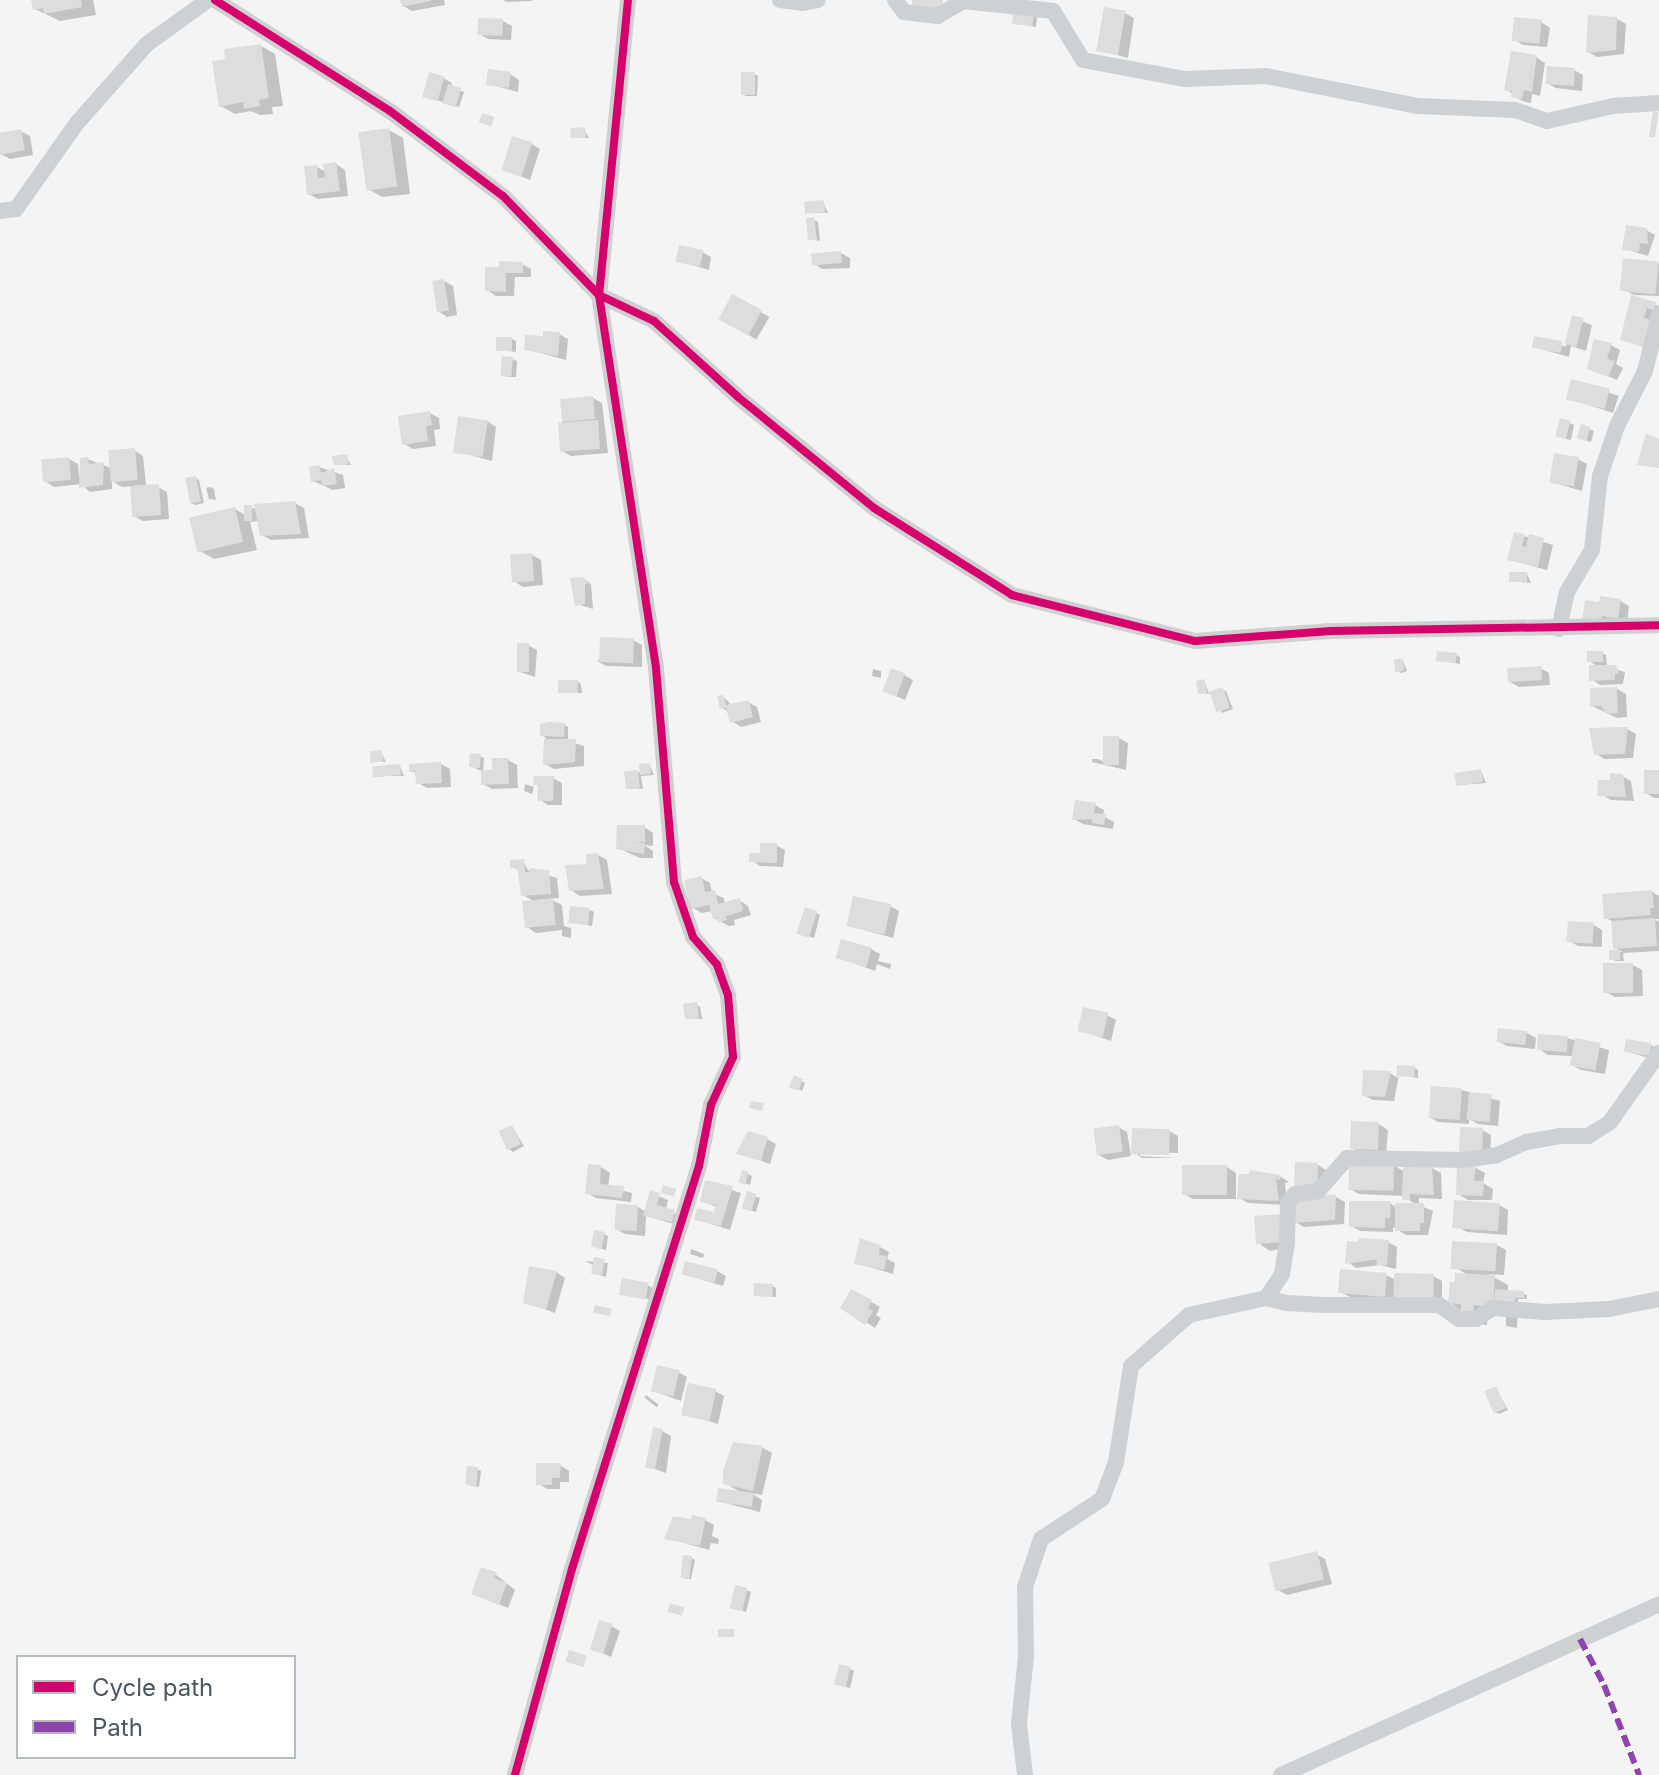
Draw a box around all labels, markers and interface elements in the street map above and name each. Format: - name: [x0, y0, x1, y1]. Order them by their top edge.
- legend: [16, 1655, 296, 1759]
- text: Cycle path: [92, 1673, 213, 1702]
- text: Path: [92, 1713, 143, 1742]

